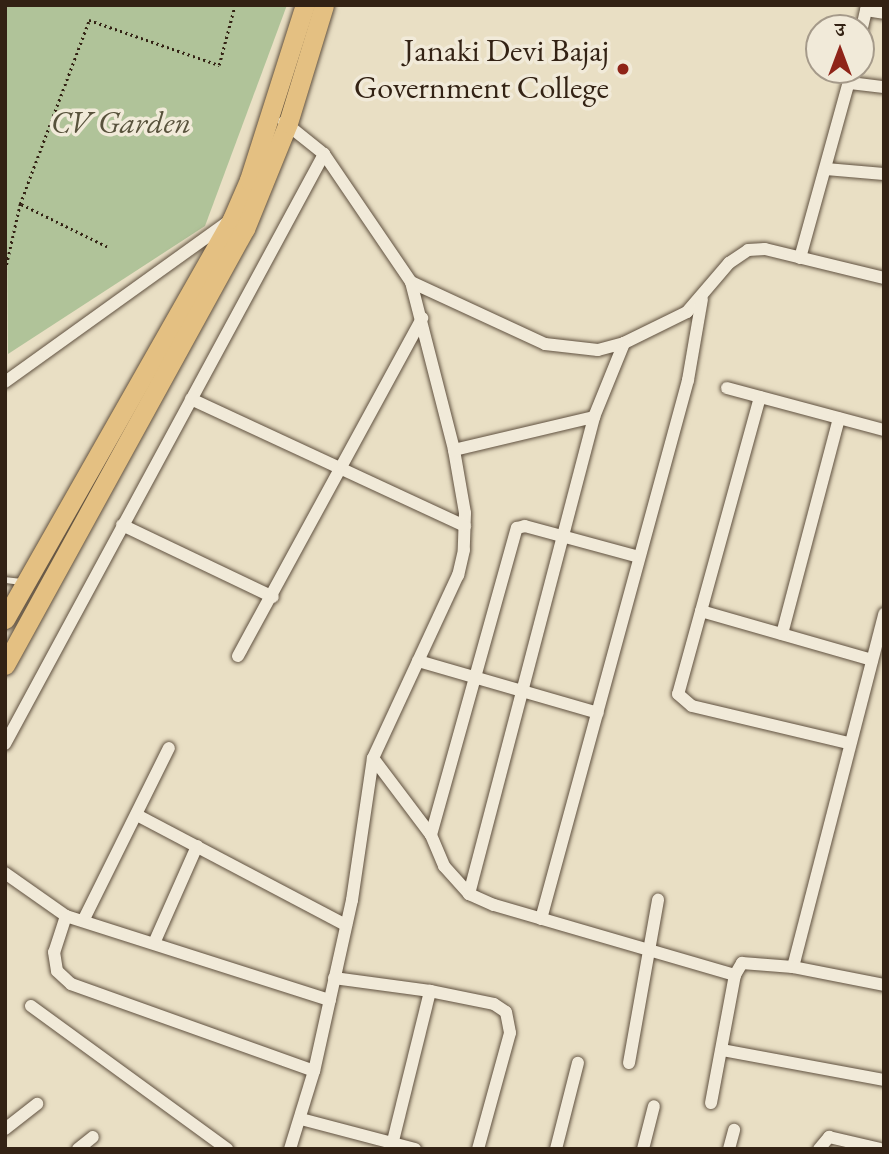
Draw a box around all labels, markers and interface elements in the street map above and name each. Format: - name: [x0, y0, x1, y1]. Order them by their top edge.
- north arrow: [805, 14, 875, 84]
- text: उ: [835, 17, 845, 42]
- place label: Janaki Devi Bajaj Government College: [354, 32, 609, 107]
- marker: Janaki Devi Bajaj Government College: [615, 61, 631, 77]
- park label: CV Garden: [51, 103, 191, 141]

